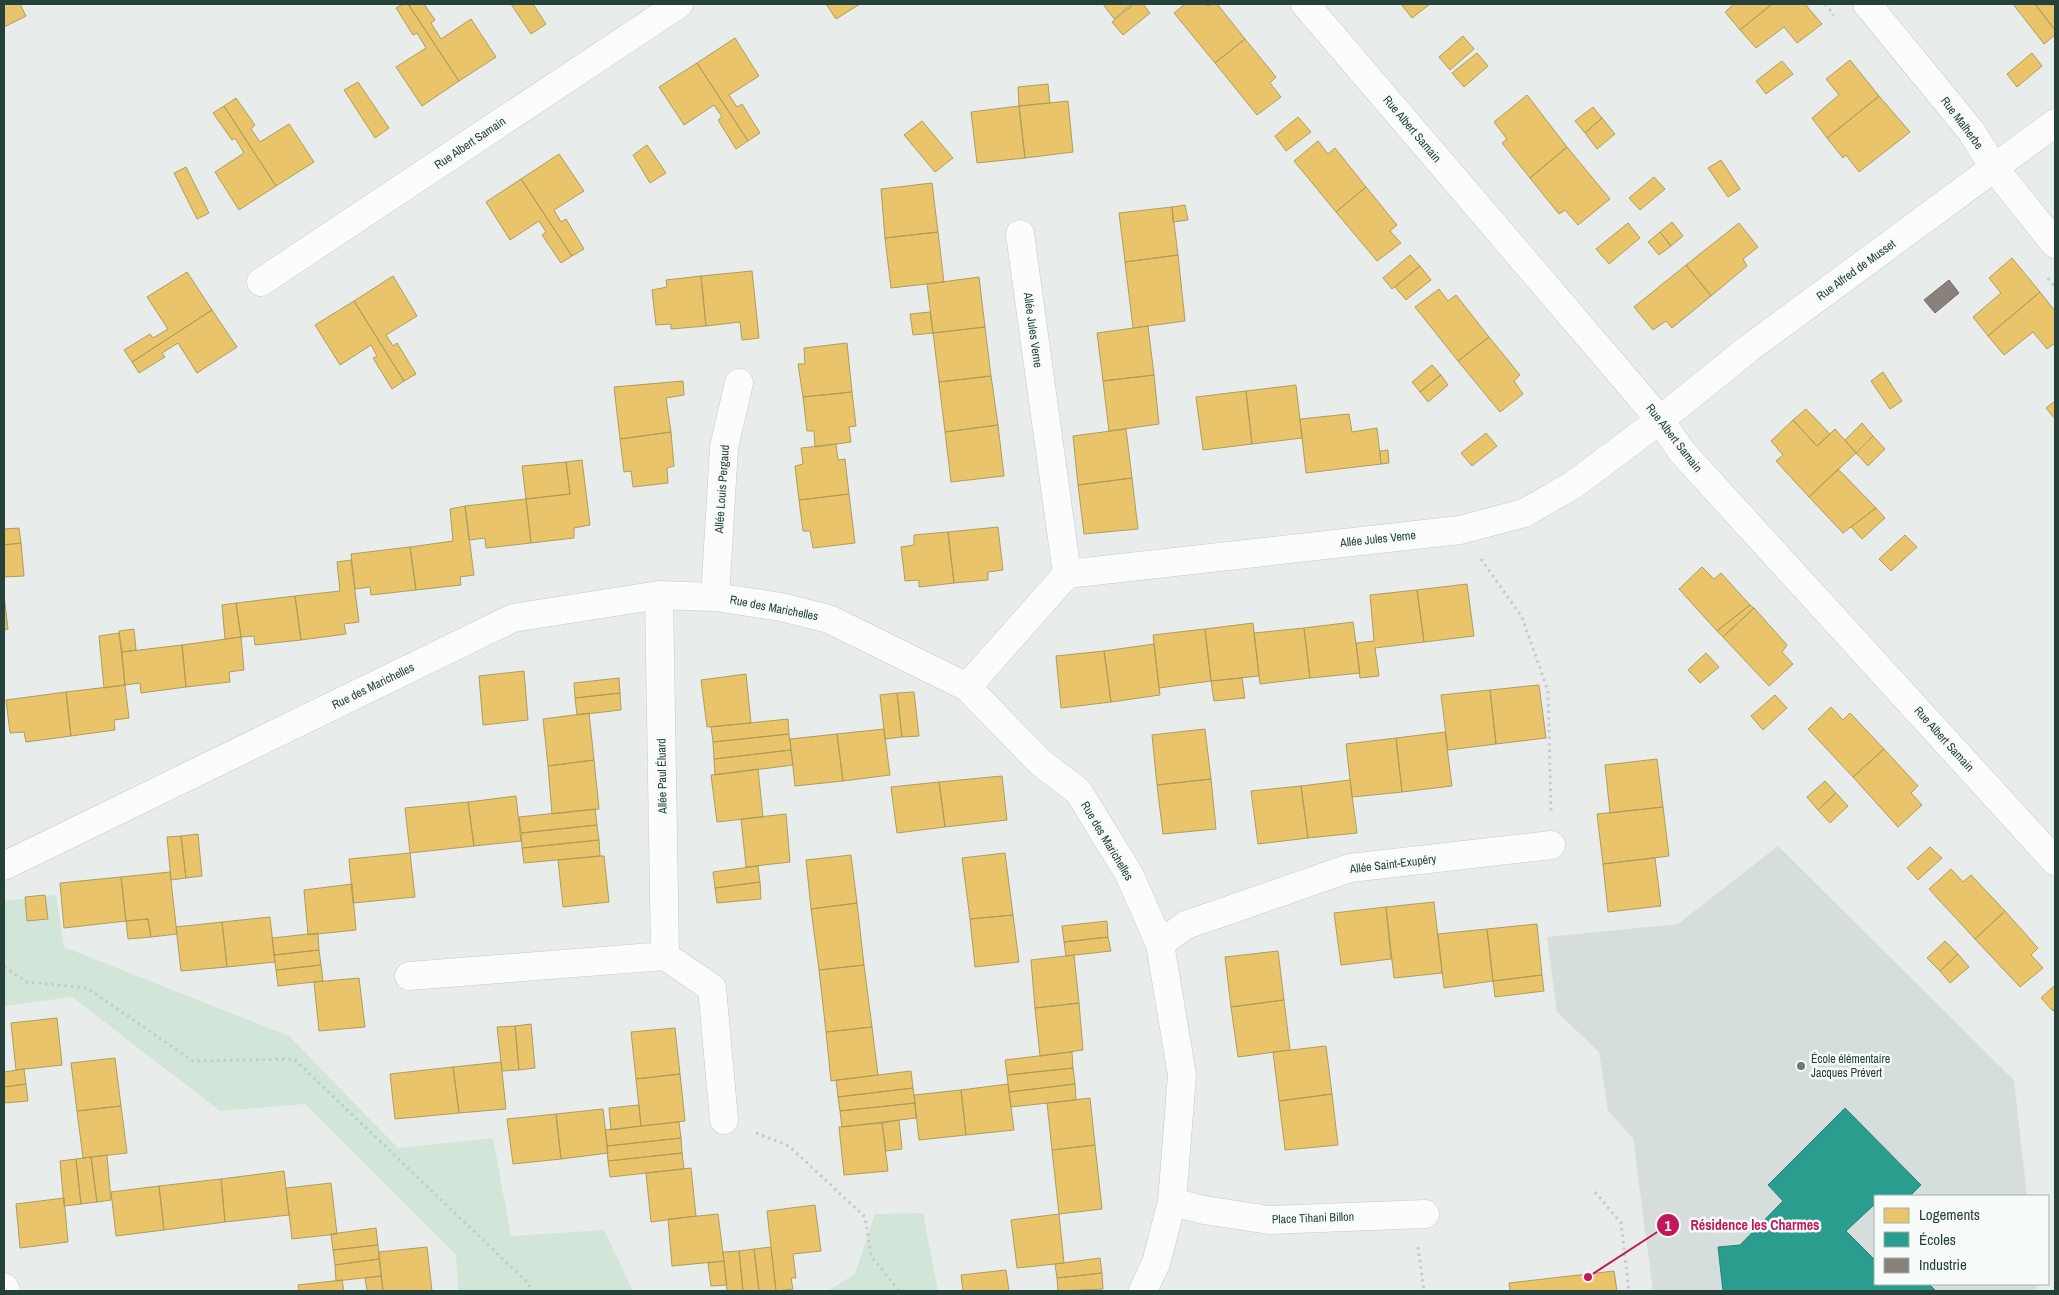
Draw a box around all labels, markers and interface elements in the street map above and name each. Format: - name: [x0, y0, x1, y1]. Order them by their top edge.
- street label: Rue Albert Samain: [1379, 92, 1445, 166]
- street label: Rue Malherbe: [1937, 94, 1987, 152]
- street label: Rue Albert Samain: [431, 113, 509, 173]
- street label: Rue Alfred de Musset: [1813, 236, 1899, 304]
- street label: Allée Jules Verne: [1020, 290, 1046, 369]
- street label: Rue Albert Samain: [1642, 401, 1706, 475]
- street label: Allée Louis Pergaud: [711, 444, 733, 535]
- street label: Allée Jules Verne: [1338, 527, 1417, 551]
- street label: Rue des Marichelles: [728, 592, 820, 624]
- street label: Rue des Marichelles: [329, 659, 417, 713]
- street label: Rue Albert Samain: [1910, 703, 1978, 775]
- street label: Allée Paul Éluard: [653, 738, 671, 815]
- street label: Rue des Marichelles: [1077, 798, 1137, 884]
- street label: Allée Saint-Exupéry: [1348, 851, 1437, 877]
- place label: École élémentaire Jacques Prévert: [1811, 1051, 1890, 1081]
- marker: École élémentaire Jacques Prévert: [1795, 1060, 1807, 1072]
- legend: [1874, 1195, 2049, 1285]
- text: Logements: [1919, 1204, 1980, 1225]
- street label: Place Tihani Billon: [1272, 1209, 1354, 1227]
- callout: Résidence les Charmes: [1655, 1211, 1829, 1240]
- text: 1: [1665, 1215, 1672, 1236]
- text: Résidence les Charmes: [1691, 1216, 1819, 1234]
- text: Écoles: [1919, 1229, 1956, 1250]
- text: Industrie: [1919, 1254, 1967, 1275]

